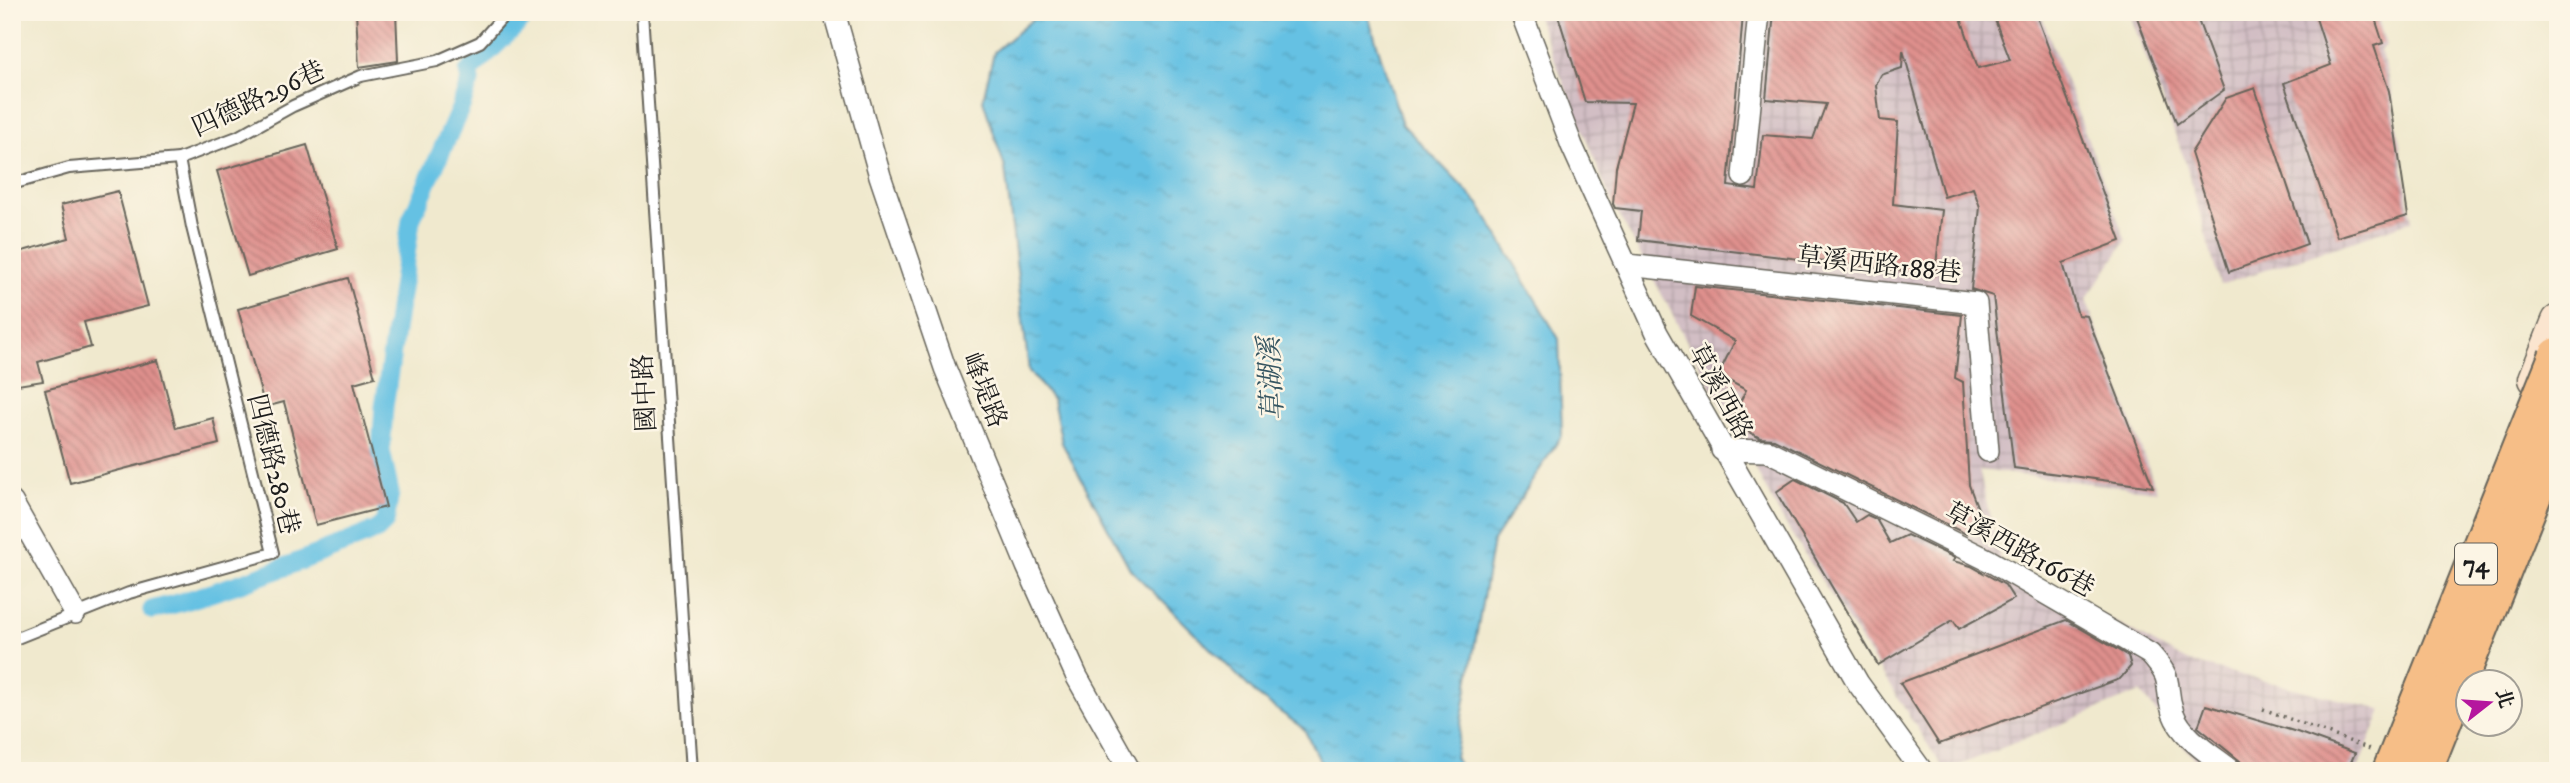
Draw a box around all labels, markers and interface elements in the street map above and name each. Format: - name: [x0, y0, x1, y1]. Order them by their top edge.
- street label: 四德路296巷: [187, 54, 331, 145]
- street label: 草溪西路188巷: [1795, 240, 1963, 291]
- water label: 草湖溪: [1252, 333, 1291, 422]
- street label: 草溪西路: [1680, 338, 1759, 445]
- street label: 峰堤路: [954, 348, 1014, 433]
- street label: 國中路: [627, 353, 664, 433]
- street label: 四德路280巷: [239, 391, 306, 538]
- street label: 草溪西路166巷: [1938, 496, 2100, 605]
- road number: 74: [2455, 544, 2497, 584]
- north arrow: [2454, 668, 2524, 738]
- text: 北: [2490, 686, 2518, 711]

